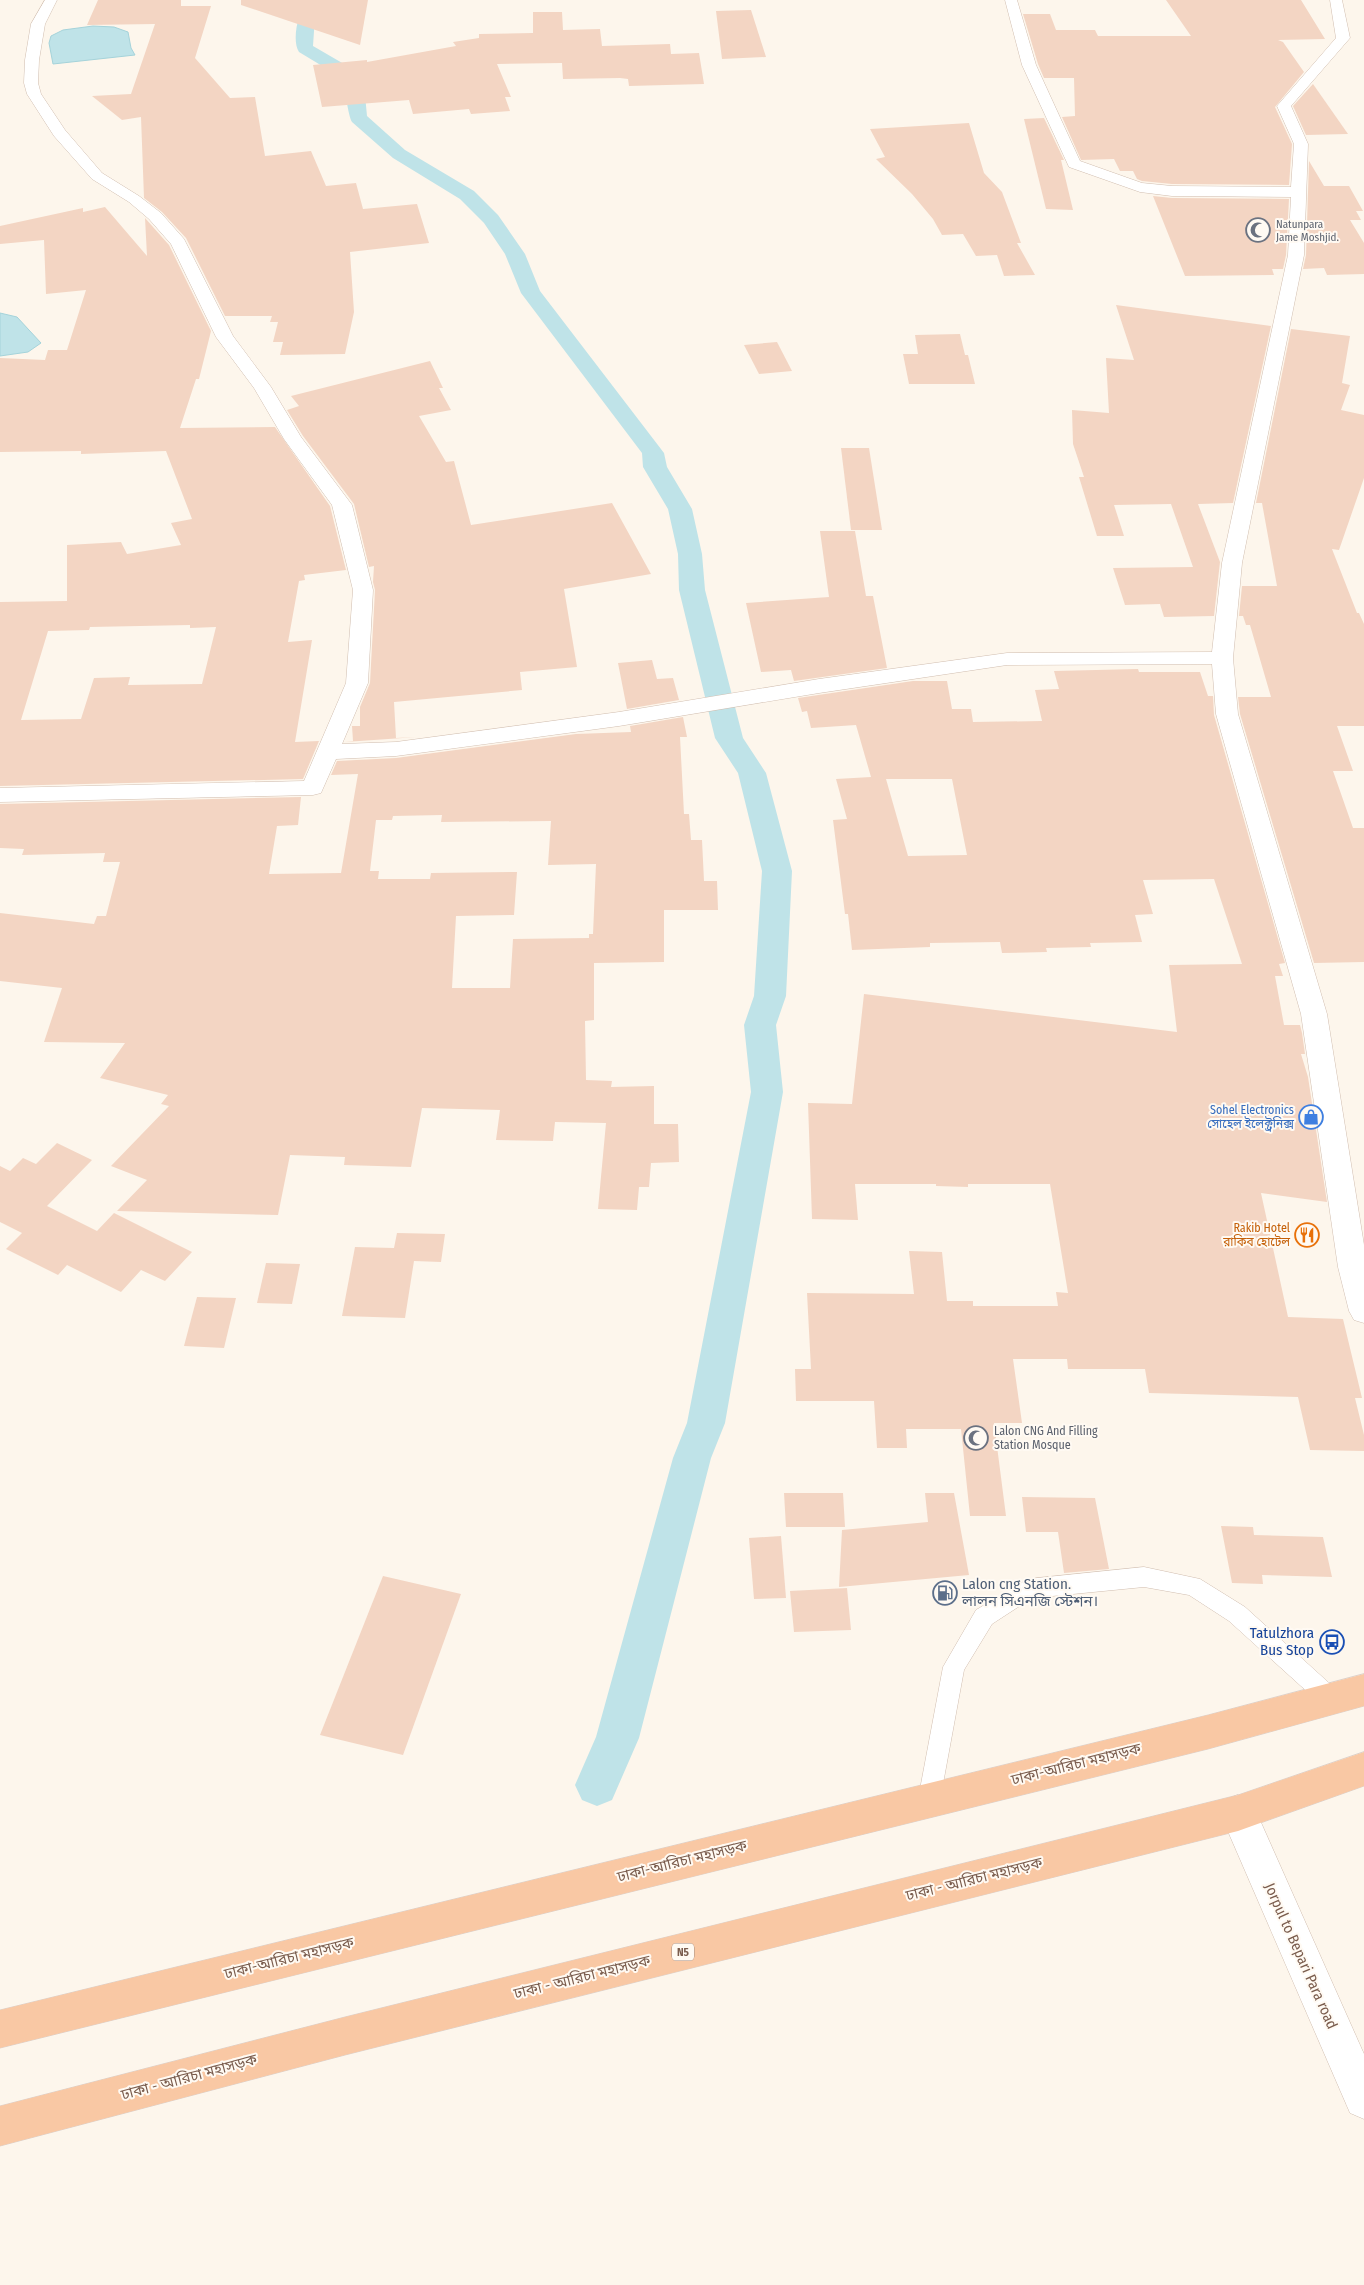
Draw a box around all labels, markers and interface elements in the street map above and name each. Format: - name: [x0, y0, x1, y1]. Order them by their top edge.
- mosque icon: Natunpara Jame Moshjid.: [1245, 217, 1271, 243]
- place label: Natunpara Jame Moshjid.: [1276, 218, 1339, 244]
- place label: Sohel Electronics সোহেল ইলেক্ট্রনিক্স: [1207, 1103, 1294, 1132]
- shop icon: Sohel Electronics সোহেল ইলেক্ট্রনিক্স: [1298, 1104, 1324, 1130]
- place label: Rakib Hotel রাকিব হোটেল: [1222, 1221, 1290, 1249]
- restaurant icon: Rakib Hotel রাকিব হোটেল: [1294, 1222, 1320, 1248]
- place label: Lalon CNG And Filling Station Mosque: [994, 1424, 1098, 1452]
- mosque icon: Lalon CNG And Filling Station Mosque: [963, 1425, 989, 1451]
- place label: Lalon cng Station. লালন সিএনজি স্টেশন।: [961, 1575, 1098, 1610]
- fuel station icon: Lalon cng Station. লালন সিএনজি স্টেশন।: [932, 1580, 958, 1606]
- place label: Tatulzhora Bus Stop: [1250, 1624, 1314, 1659]
- bus stop icon: Tatulzhora Bus Stop: [1319, 1629, 1345, 1655]
- street label: ঢাকা-আরিচা মহাসড়ক: [1008, 1739, 1144, 1789]
- street label: ঢাকা-আরিচা মহাসড়ক: [614, 1836, 750, 1886]
- street label: ঢাকা - আরিচা মহাসড়ক: [903, 1853, 1045, 1905]
- street label: Jorpul to Bepari Para road: [1261, 1880, 1341, 2032]
- street label: ঢাকা-আরিচা মহাসড়ক: [221, 1933, 357, 1983]
- road number: N5: [672, 1944, 694, 1960]
- street label: ঢাকা - আরিচা মহাসড়ক: [511, 1951, 653, 2003]
- street label: ঢাকা - আরিচা মহাসড়ক: [118, 2050, 260, 2104]

